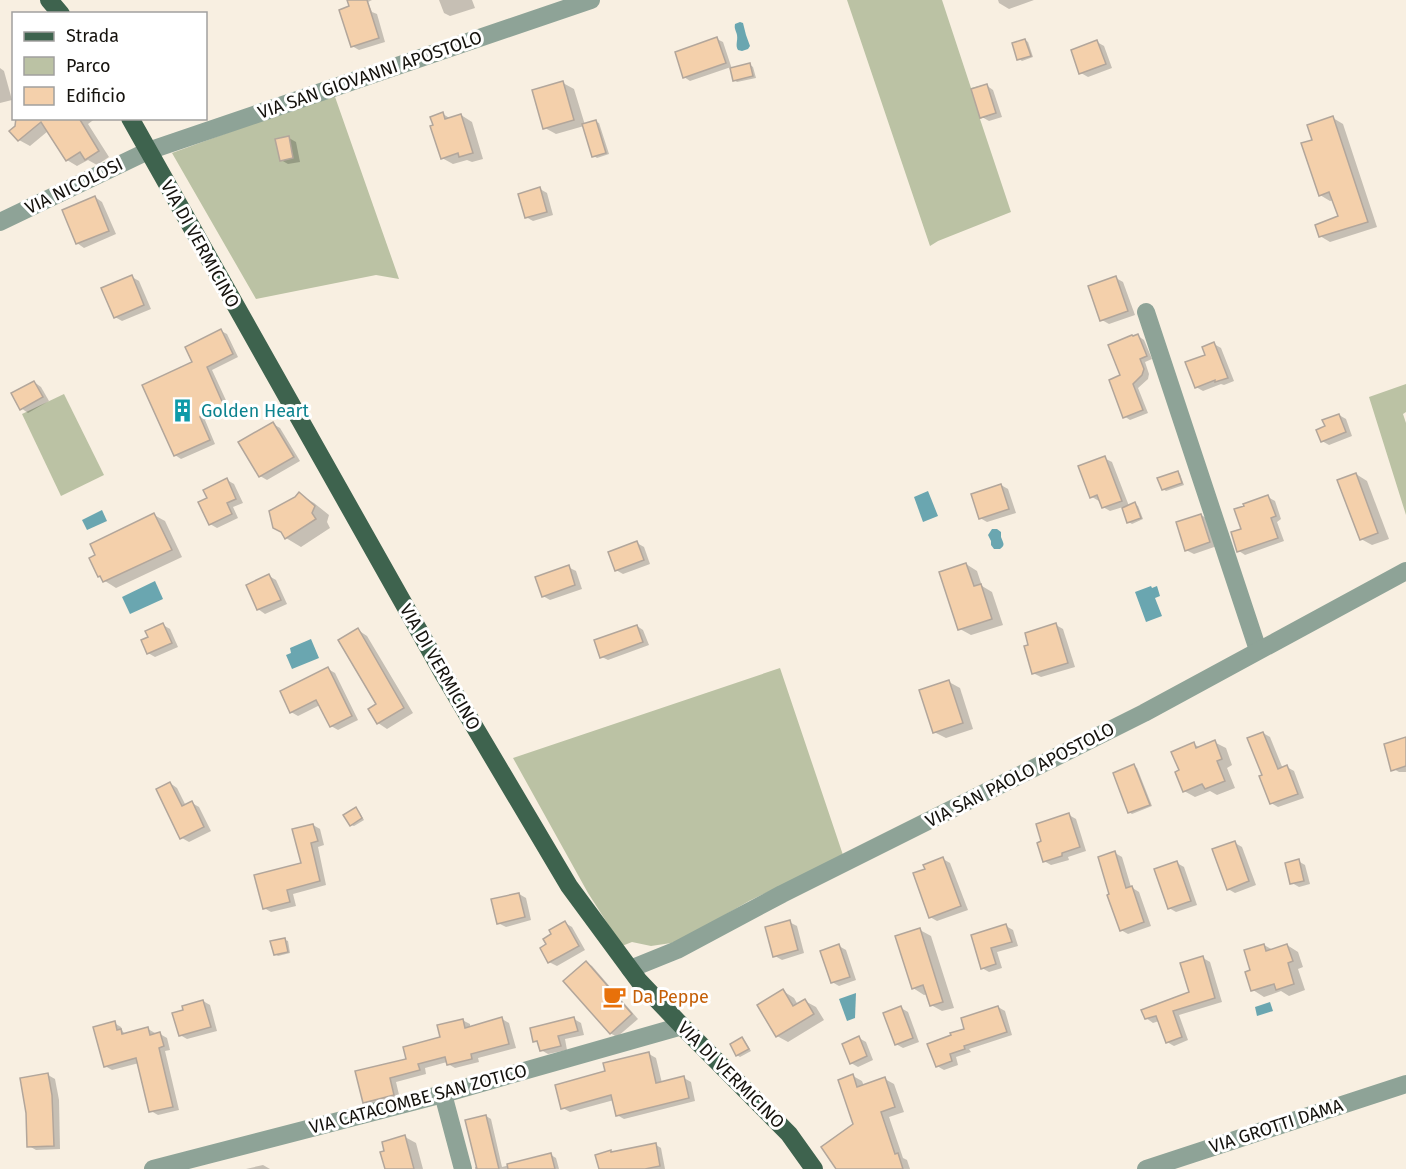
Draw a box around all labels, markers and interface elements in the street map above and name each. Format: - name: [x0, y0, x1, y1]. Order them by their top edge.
- legend: [12, 12, 207, 120]
- text: Strada: [66, 25, 119, 47]
- street label: VIA SAN GIOVANNI APOSTOLO: [255, 26, 485, 124]
- text: Parco: [66, 55, 110, 77]
- text: Edificio: [66, 85, 126, 107]
- street label: VIA NICOLOSI: [22, 153, 126, 219]
- street label: VIA DI VERMICINO: [156, 177, 244, 311]
- building icon: Golden Heart: [170, 398, 196, 424]
- place label: Golden Heart: [201, 400, 310, 422]
- street label: VIA DI VERMICINO: [395, 600, 485, 734]
- street label: VIA SAN PAOLO APOSTOLO: [922, 718, 1118, 832]
- cafe icon: Da Peppe: [601, 984, 627, 1010]
- place label: Da Peppe: [632, 986, 709, 1008]
- street label: VIA DI VERMICINO: [673, 1017, 789, 1133]
- street label: VIA CATACOMBE SAN ZOTICO: [307, 1059, 529, 1139]
- street label: VIA GROTTI DAMA: [1206, 1094, 1346, 1158]

